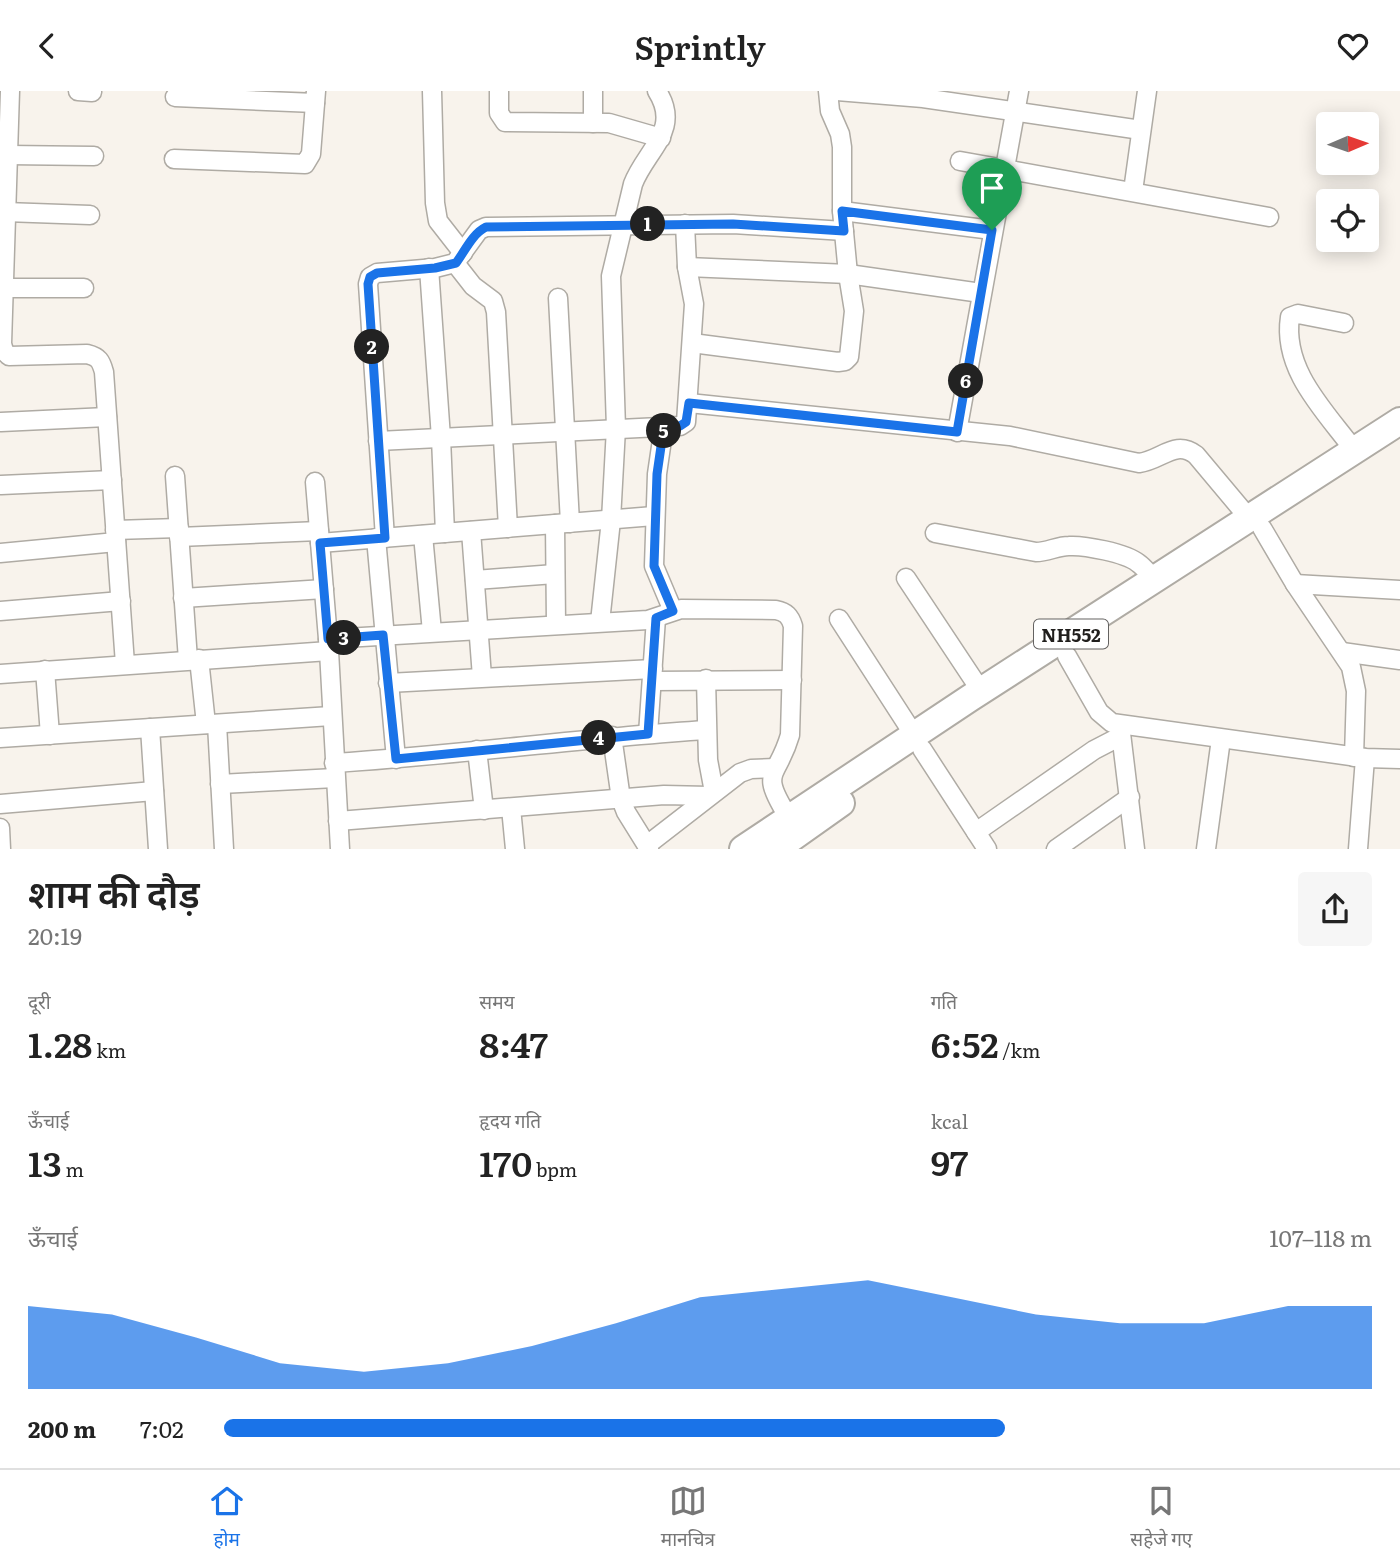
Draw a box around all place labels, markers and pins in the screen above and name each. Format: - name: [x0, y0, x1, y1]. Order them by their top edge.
- pin: [962, 158, 1022, 230]
- pin: 1: [630, 207, 666, 241]
- pin: 2: [354, 329, 390, 365]
- pin: 6: [948, 363, 984, 399]
- pin: 5: [646, 413, 682, 449]
- pin: 3: [326, 621, 362, 655]
- pin: 4: [582, 721, 616, 755]

